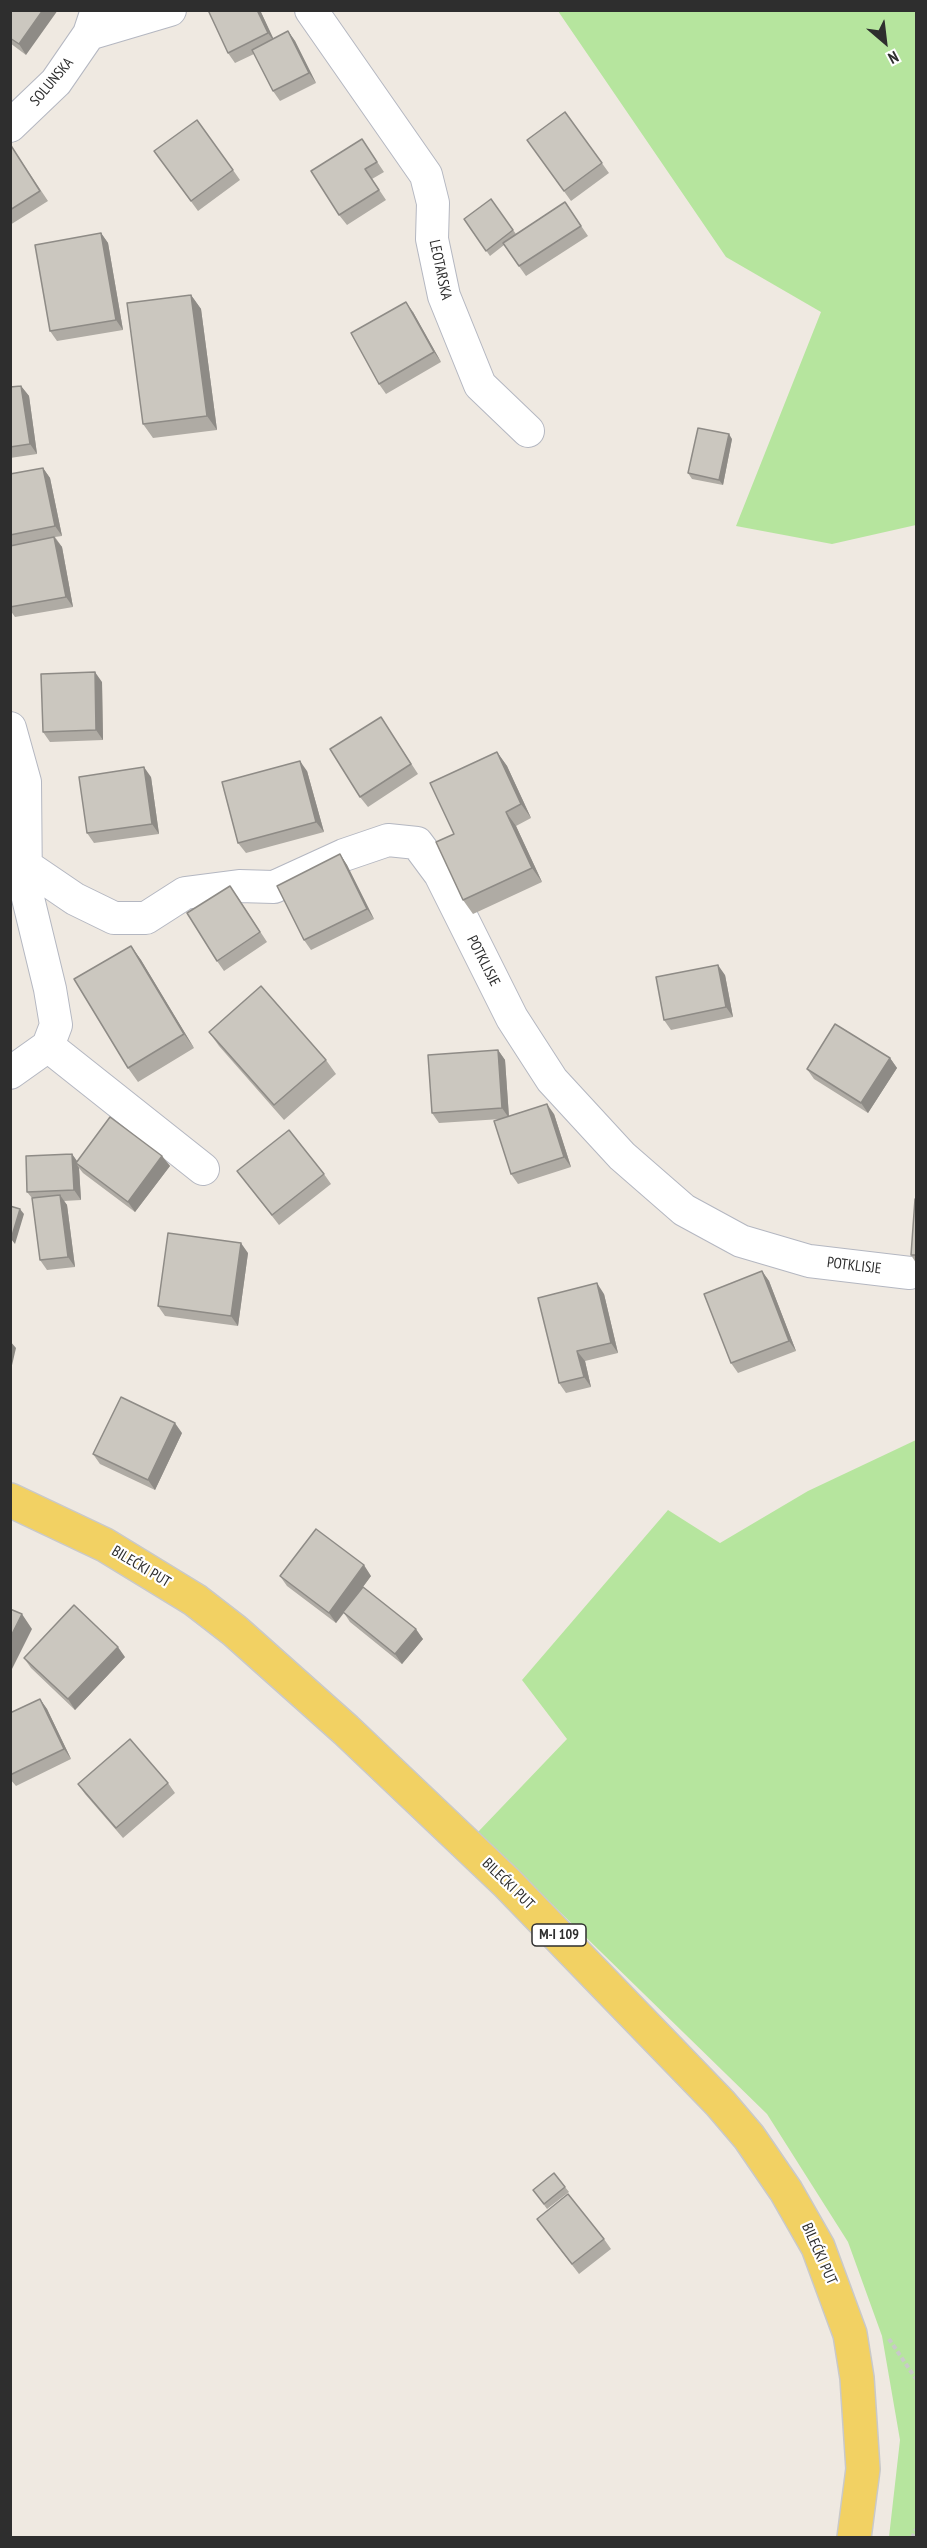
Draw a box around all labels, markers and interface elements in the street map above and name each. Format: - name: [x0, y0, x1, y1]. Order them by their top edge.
- north arrow: [855, 12, 915, 72]
- text: N: [885, 47, 902, 69]
- street label: SOLUNSKA: [27, 54, 77, 110]
- street label: LEOTARSKA: [425, 238, 455, 302]
- street label: POTKLISJE: [463, 933, 503, 989]
- street label: POTKLISJE: [826, 1254, 882, 1278]
- street label: BILEĆKI PUT: [108, 1542, 174, 1592]
- street label: BILEĆKI PUT: [478, 1855, 538, 1913]
- road number: M-I 109: [532, 1924, 586, 1946]
- street label: BILEĆKI PUT: [797, 2220, 841, 2288]

